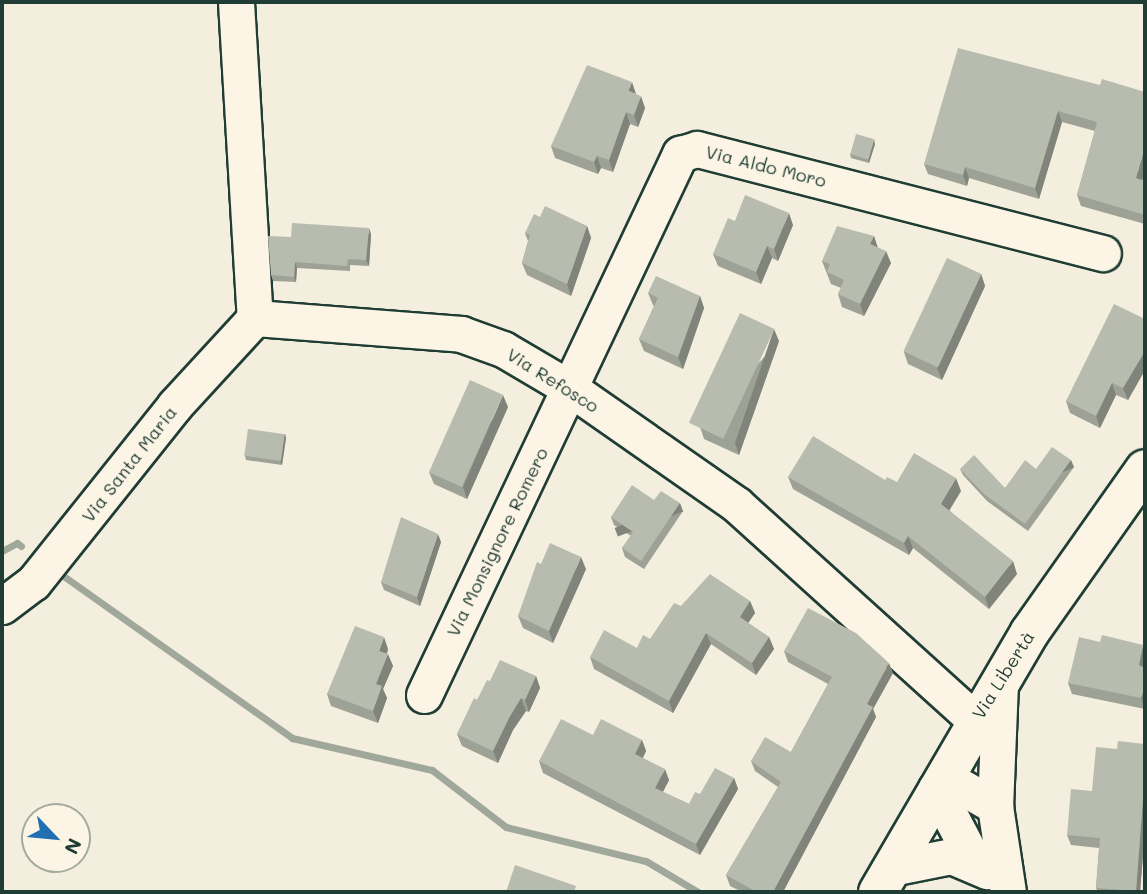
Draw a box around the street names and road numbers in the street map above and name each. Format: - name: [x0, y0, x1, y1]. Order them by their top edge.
- street label: Via Aldo Moro: [703, 141, 829, 191]
- street label: Via Refosco: [503, 343, 603, 417]
- street label: Via Santa Maria: [77, 402, 181, 526]
- street label: Via Monsignore Romero: [442, 444, 552, 640]
- street label: Via Libertà: [967, 627, 1039, 723]

